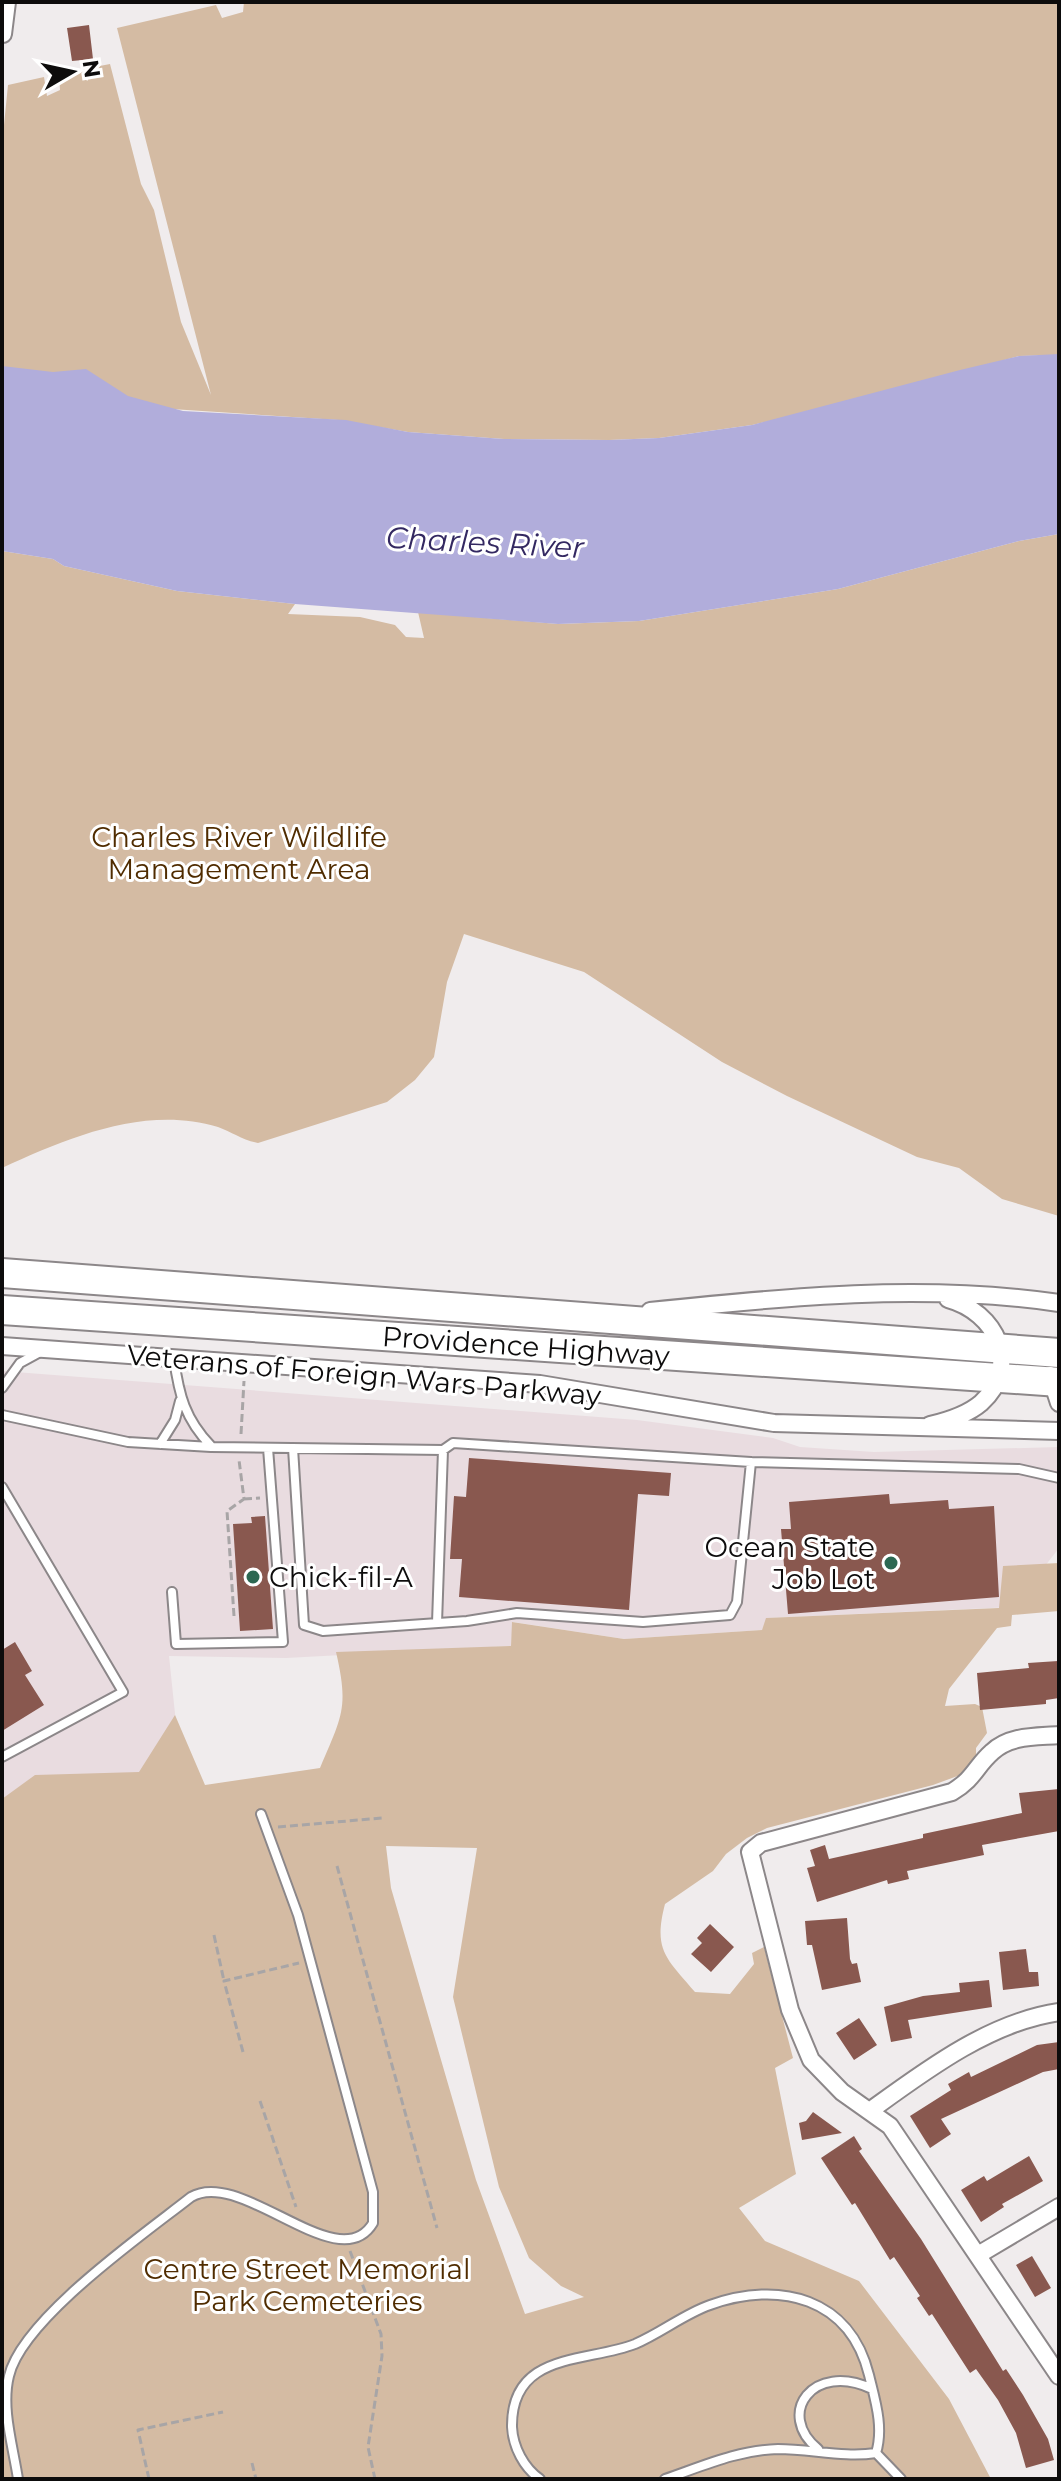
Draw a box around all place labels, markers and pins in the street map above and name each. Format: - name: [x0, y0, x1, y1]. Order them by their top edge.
- place label: Ocean State Job Lot: [704, 1530, 875, 1596]
- marker: Ocean State Job Lot: [882, 1554, 900, 1572]
- place label: Chick-fil-A: [269, 1560, 414, 1594]
- marker: Chick-fil-A: [244, 1568, 262, 1586]

